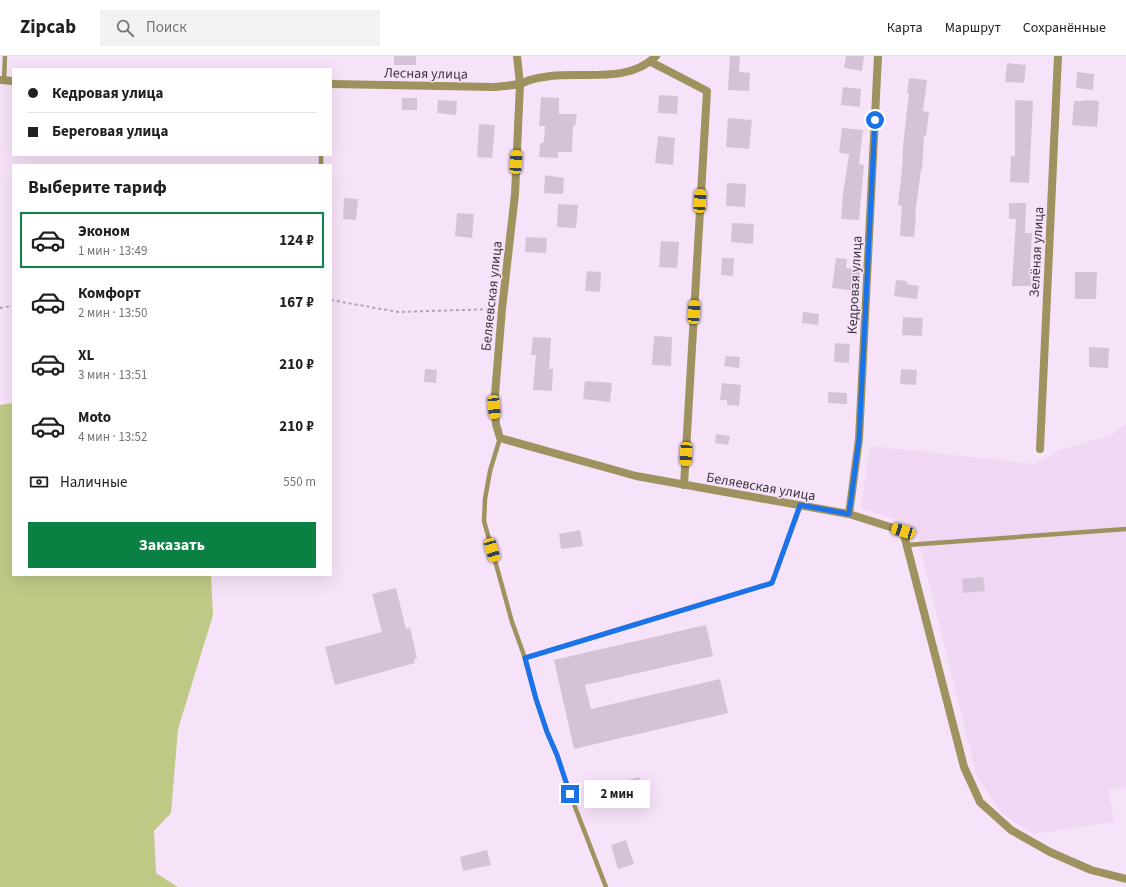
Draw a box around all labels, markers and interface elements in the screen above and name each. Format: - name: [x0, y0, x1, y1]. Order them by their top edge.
- search box: [100, 10, 380, 46]
- text: Zipcab: [20, 14, 76, 41]
- icon: search: [114, 17, 136, 39]
- text: Поиск: [146, 17, 187, 38]
- text: Карта: [887, 18, 923, 38]
- text: Маршрут: [945, 18, 1001, 38]
- text: Сохранённые: [1023, 18, 1106, 38]
- street label: Лесная улица: [384, 63, 468, 85]
- text: Кедровая улица: [52, 83, 163, 104]
- route start: [866, 111, 884, 129]
- text: Береговая улица: [52, 121, 168, 142]
- car: [509, 150, 523, 174]
- text: Выберите тариф: [28, 175, 167, 200]
- car: [693, 189, 707, 213]
- street label: Зелёная улица: [1025, 206, 1049, 298]
- text: Эконом: [78, 221, 130, 242]
- icon: car: [30, 222, 66, 258]
- text: 124 ₽: [279, 230, 314, 251]
- street label: Кедровая улица: [842, 235, 868, 335]
- street label: Беляевская улица: [476, 240, 508, 352]
- text: 1 мин · 13:49: [78, 242, 147, 260]
- text: Комфорт: [78, 283, 141, 304]
- icon: car: [30, 284, 66, 320]
- text: 167 ₽: [279, 292, 314, 313]
- car: [687, 300, 701, 324]
- text: 2 мин · 13:50: [78, 304, 147, 322]
- text: XL: [78, 345, 94, 366]
- icon: car: [30, 346, 66, 382]
- text: 210 ₽: [279, 354, 314, 375]
- text: 3 мин · 13:51: [78, 366, 147, 384]
- car: [487, 395, 501, 419]
- text: Moto: [78, 407, 111, 428]
- icon: car: [30, 408, 66, 444]
- text: 210 ₽: [279, 416, 314, 437]
- text: 4 мин · 13:52: [78, 428, 147, 446]
- car: [679, 442, 693, 466]
- street label: Беляевская улица: [705, 468, 817, 506]
- icon: cash: [28, 471, 50, 493]
- text: Наличные: [60, 472, 127, 493]
- text: 550 m: [283, 473, 316, 491]
- button: Заказать: [28, 522, 316, 568]
- car: [890, 522, 916, 540]
- car: [483, 537, 501, 563]
- callout: 2 мин: [584, 780, 650, 808]
- route end: [561, 785, 579, 803]
- text: 2 мин: [600, 785, 634, 803]

